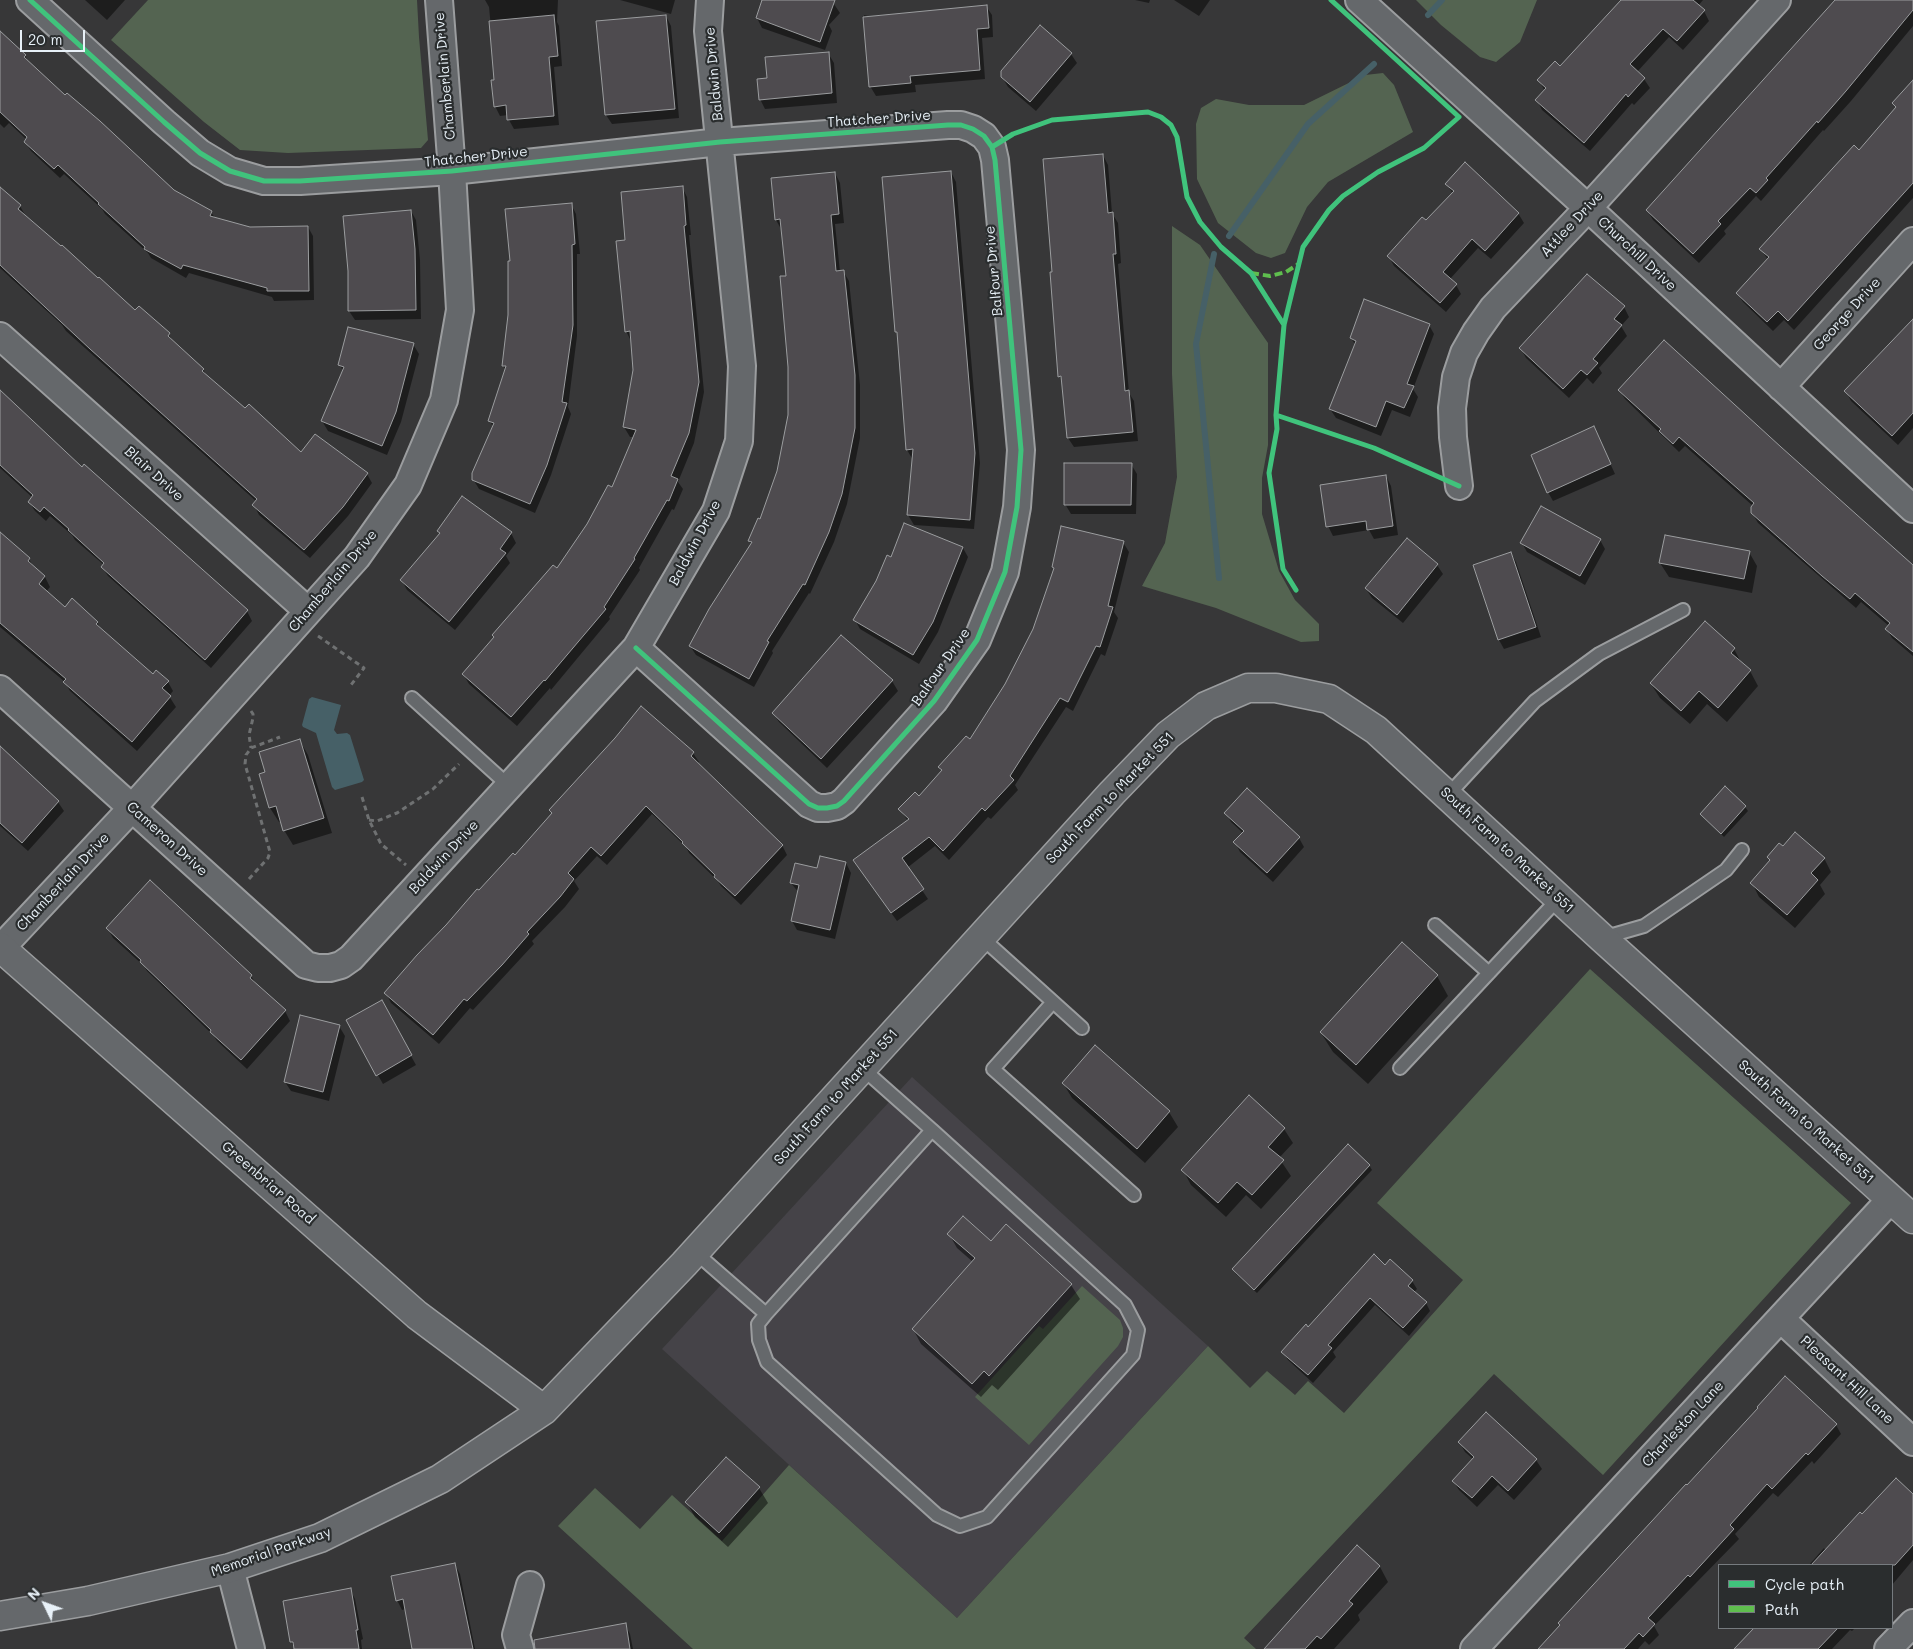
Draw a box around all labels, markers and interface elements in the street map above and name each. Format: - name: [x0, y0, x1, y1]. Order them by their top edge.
- street label: Chamberlain Drive: [431, 11, 459, 141]
- scale bar: [22, 20, 88, 52]
- street label: Baldwin Drive: [702, 26, 726, 122]
- text: 20 m: [28, 29, 62, 49]
- street label: Thatcher Drive: [827, 107, 931, 131]
- street label: Thatcher Drive: [423, 143, 529, 171]
- street label: Attlee Drive: [1537, 187, 1607, 261]
- street label: Churchill Drive: [1594, 213, 1680, 295]
- street label: Balfour Drive: [982, 225, 1006, 317]
- street label: George Drive: [1810, 274, 1884, 354]
- street label: Blair Drive: [121, 443, 187, 505]
- street label: Baldwin Drive: [665, 497, 725, 589]
- street label: Chamberlain Drive: [285, 527, 381, 635]
- street label: Balfour Drive: [908, 625, 974, 709]
- street label: South Farm to Market 551: [1043, 729, 1177, 867]
- street label: South Farm to Market 551: [1437, 784, 1577, 916]
- street label: Cameron Drive: [123, 798, 211, 880]
- street label: Baldwin Drive: [406, 817, 482, 897]
- street label: Chamberlain Drive: [13, 829, 113, 935]
- street label: South Farm to Market 551: [771, 1026, 901, 1168]
- street label: South Farm to Market 551: [1735, 1057, 1877, 1187]
- street label: Greenbriar Road: [218, 1138, 318, 1228]
- street label: Pleasant Hill Lane: [1797, 1332, 1897, 1428]
- street label: Charleston Lane: [1639, 1377, 1727, 1471]
- street label: Memorial Parkway: [209, 1524, 333, 1580]
- legend: [1718, 1564, 1893, 1629]
- text: Cycle path: [1765, 1574, 1844, 1594]
- north arrow: [20, 1579, 70, 1629]
- text: N: [23, 1583, 44, 1604]
- text: Path: [1765, 1599, 1799, 1619]

